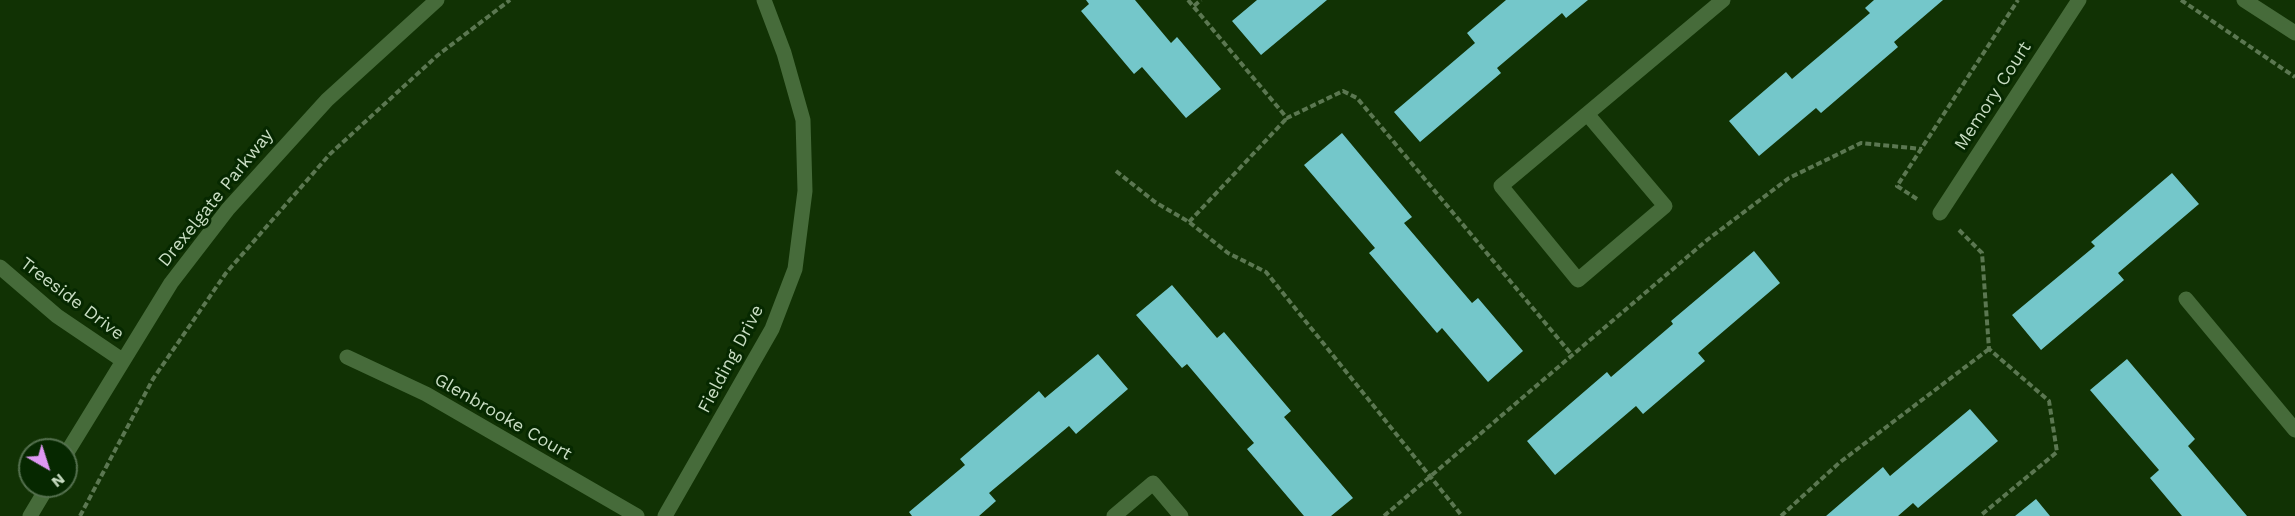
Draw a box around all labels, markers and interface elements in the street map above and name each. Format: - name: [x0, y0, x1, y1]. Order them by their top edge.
- street label: Memory Court: [1950, 38, 2036, 154]
- street label: Drexelgate Parkway: [154, 125, 278, 271]
- street label: Treeside Drive: [16, 253, 128, 345]
- street label: Fielding Drive: [693, 301, 769, 417]
- street label: Glenbrooke Court: [430, 369, 576, 465]
- north arrow: [18, 438, 78, 498]
- text: N: [48, 470, 69, 492]

